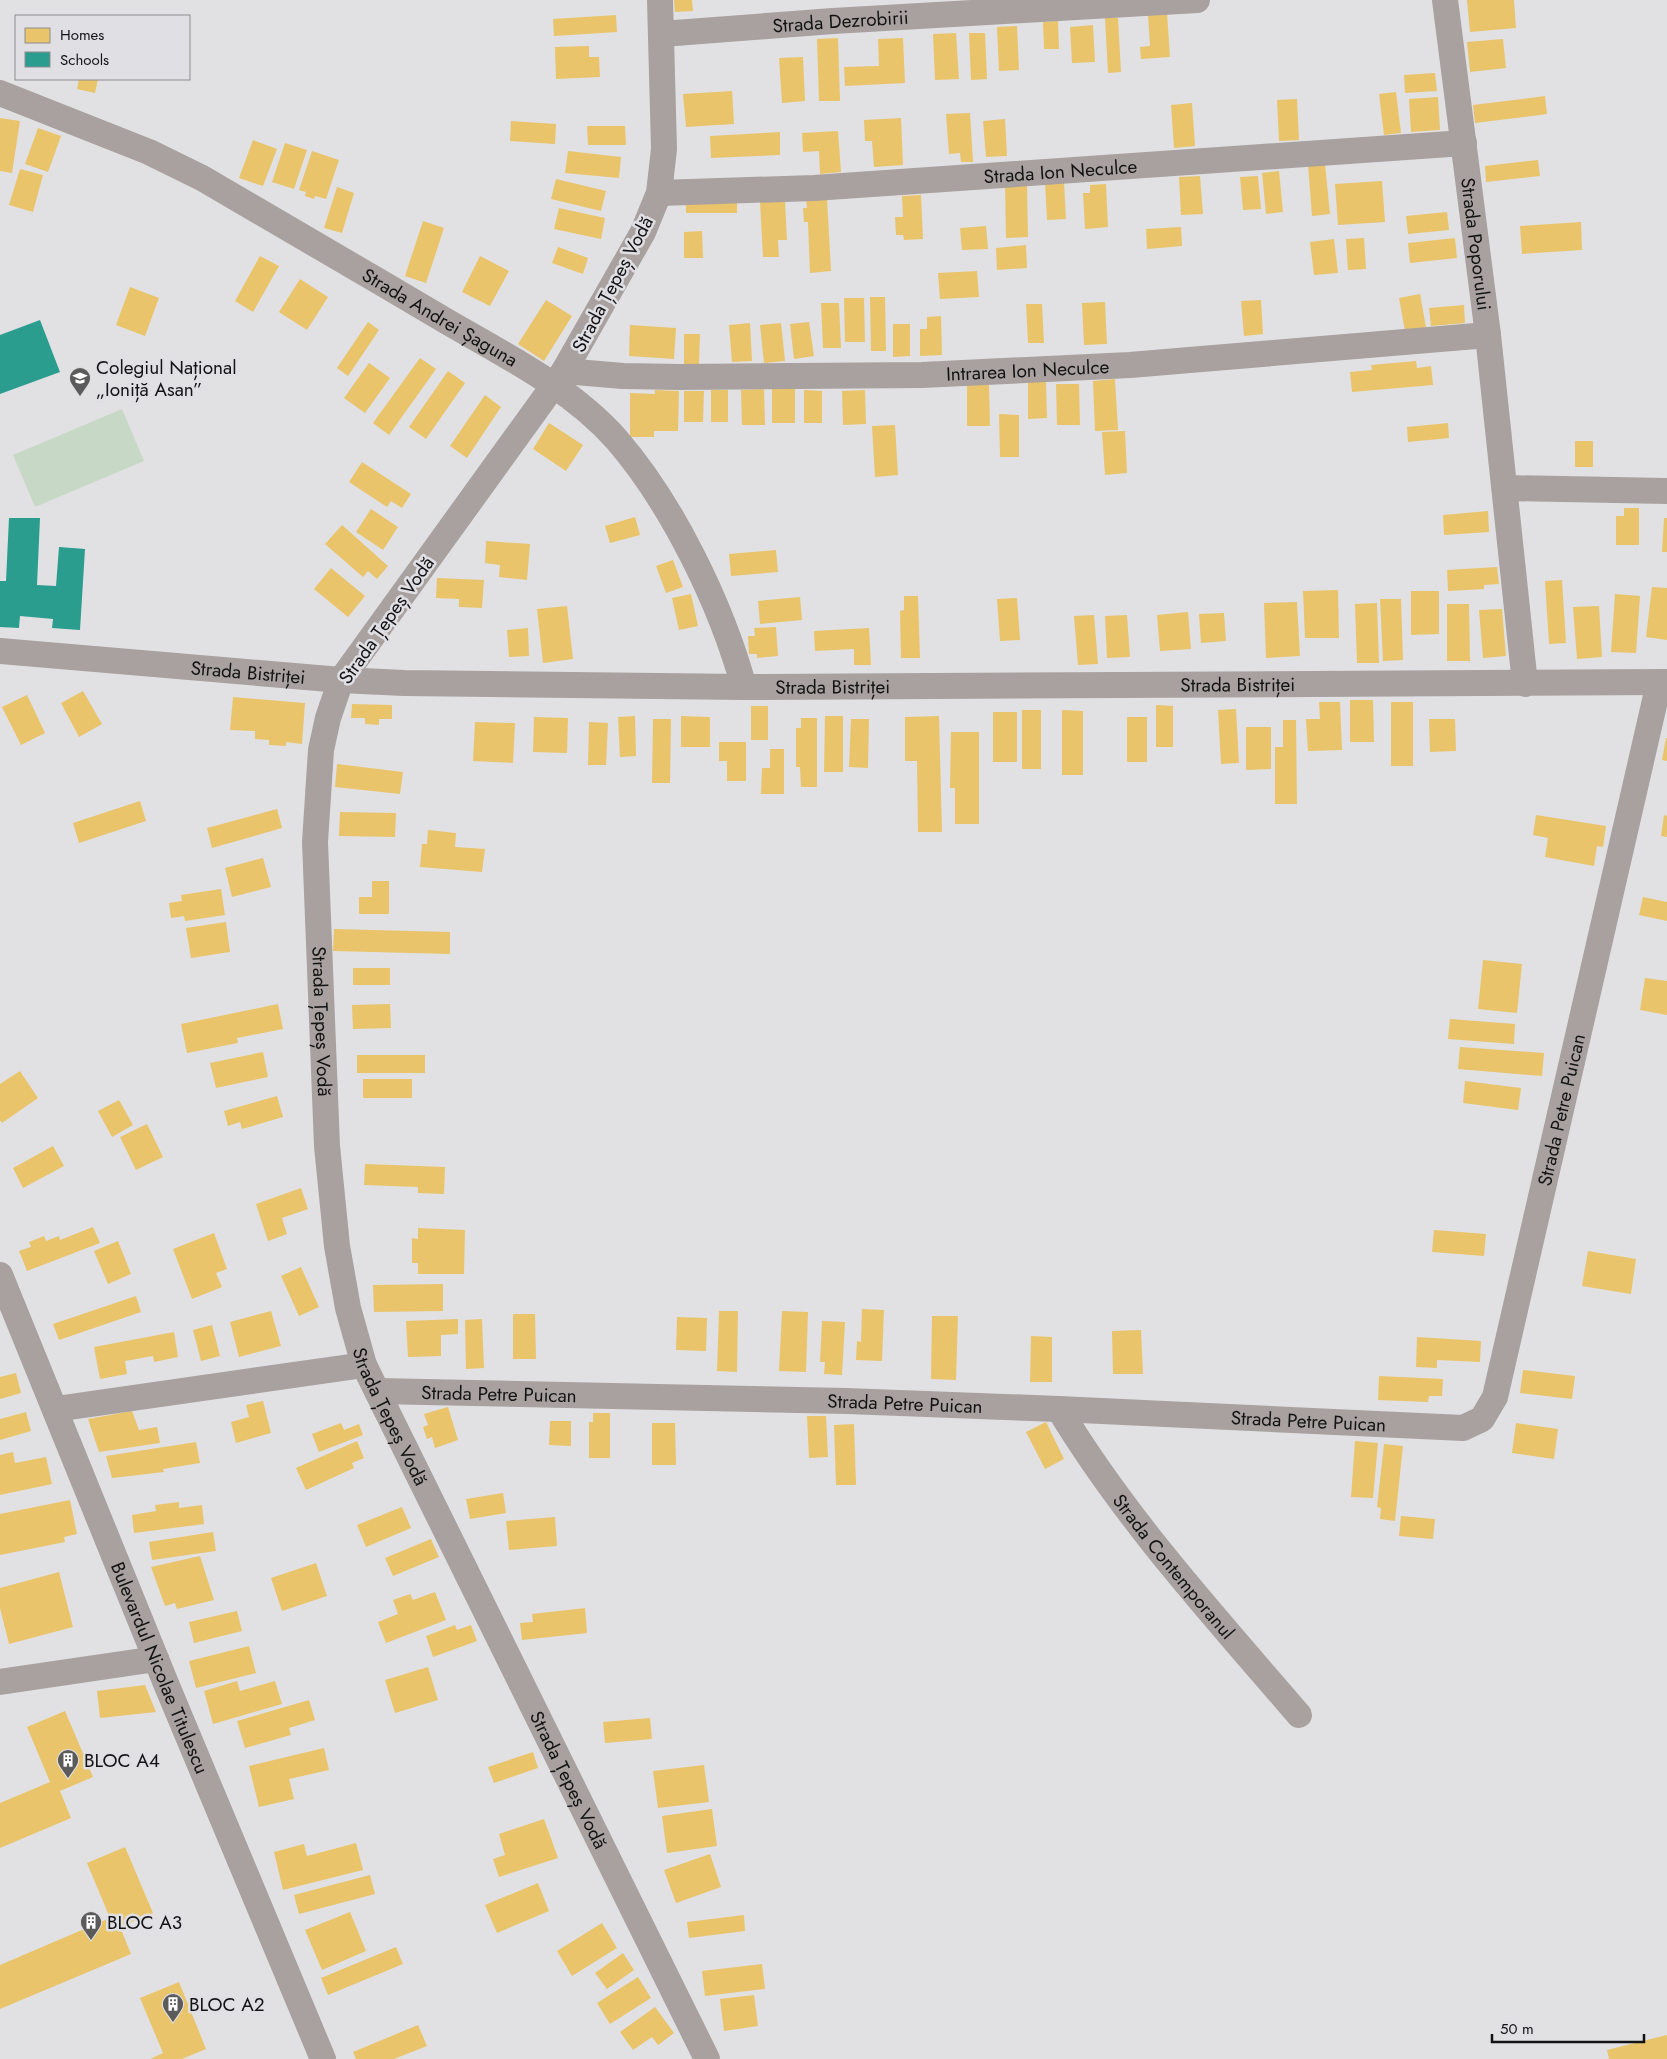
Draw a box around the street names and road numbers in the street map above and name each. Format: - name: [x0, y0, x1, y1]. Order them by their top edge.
- street label: Strada Dezrobirii: [772, 4, 909, 40]
- street label: Strada Ion Neculce: [983, 153, 1138, 190]
- street label: Strada Poporului: [1454, 176, 1498, 312]
- street label: Strada Țepeș Vodă: [565, 212, 660, 357]
- street label: Strada Andrei Șaguna: [357, 262, 523, 373]
- street label: Intrarea Ion Neculce: [945, 353, 1110, 388]
- street label: Strada Țepeș Vodă: [332, 551, 441, 690]
- street label: Strada Bistriței: [190, 654, 306, 691]
- street label: Strada Bistriței: [1180, 671, 1295, 699]
- street label: Strada Bistriței: [775, 673, 890, 701]
- street label: Strada Țepeș Vodă: [305, 946, 338, 1097]
- street label: Strada Petre Puican: [1531, 1031, 1592, 1189]
- street label: Strada Țepeș Vodă: [346, 1344, 434, 1490]
- street label: Strada Petre Puican: [421, 1379, 577, 1409]
- street label: Strada Petre Puican: [827, 1388, 983, 1420]
- street label: Strada Petre Puican: [1230, 1404, 1387, 1438]
- street label: Strada Contemporanul: [1106, 1488, 1241, 1645]
- street label: Bulevardul Nicolae Titulescu: [104, 1558, 215, 1778]
- street label: Strada Țepeș Vodă: [523, 1706, 614, 1853]

